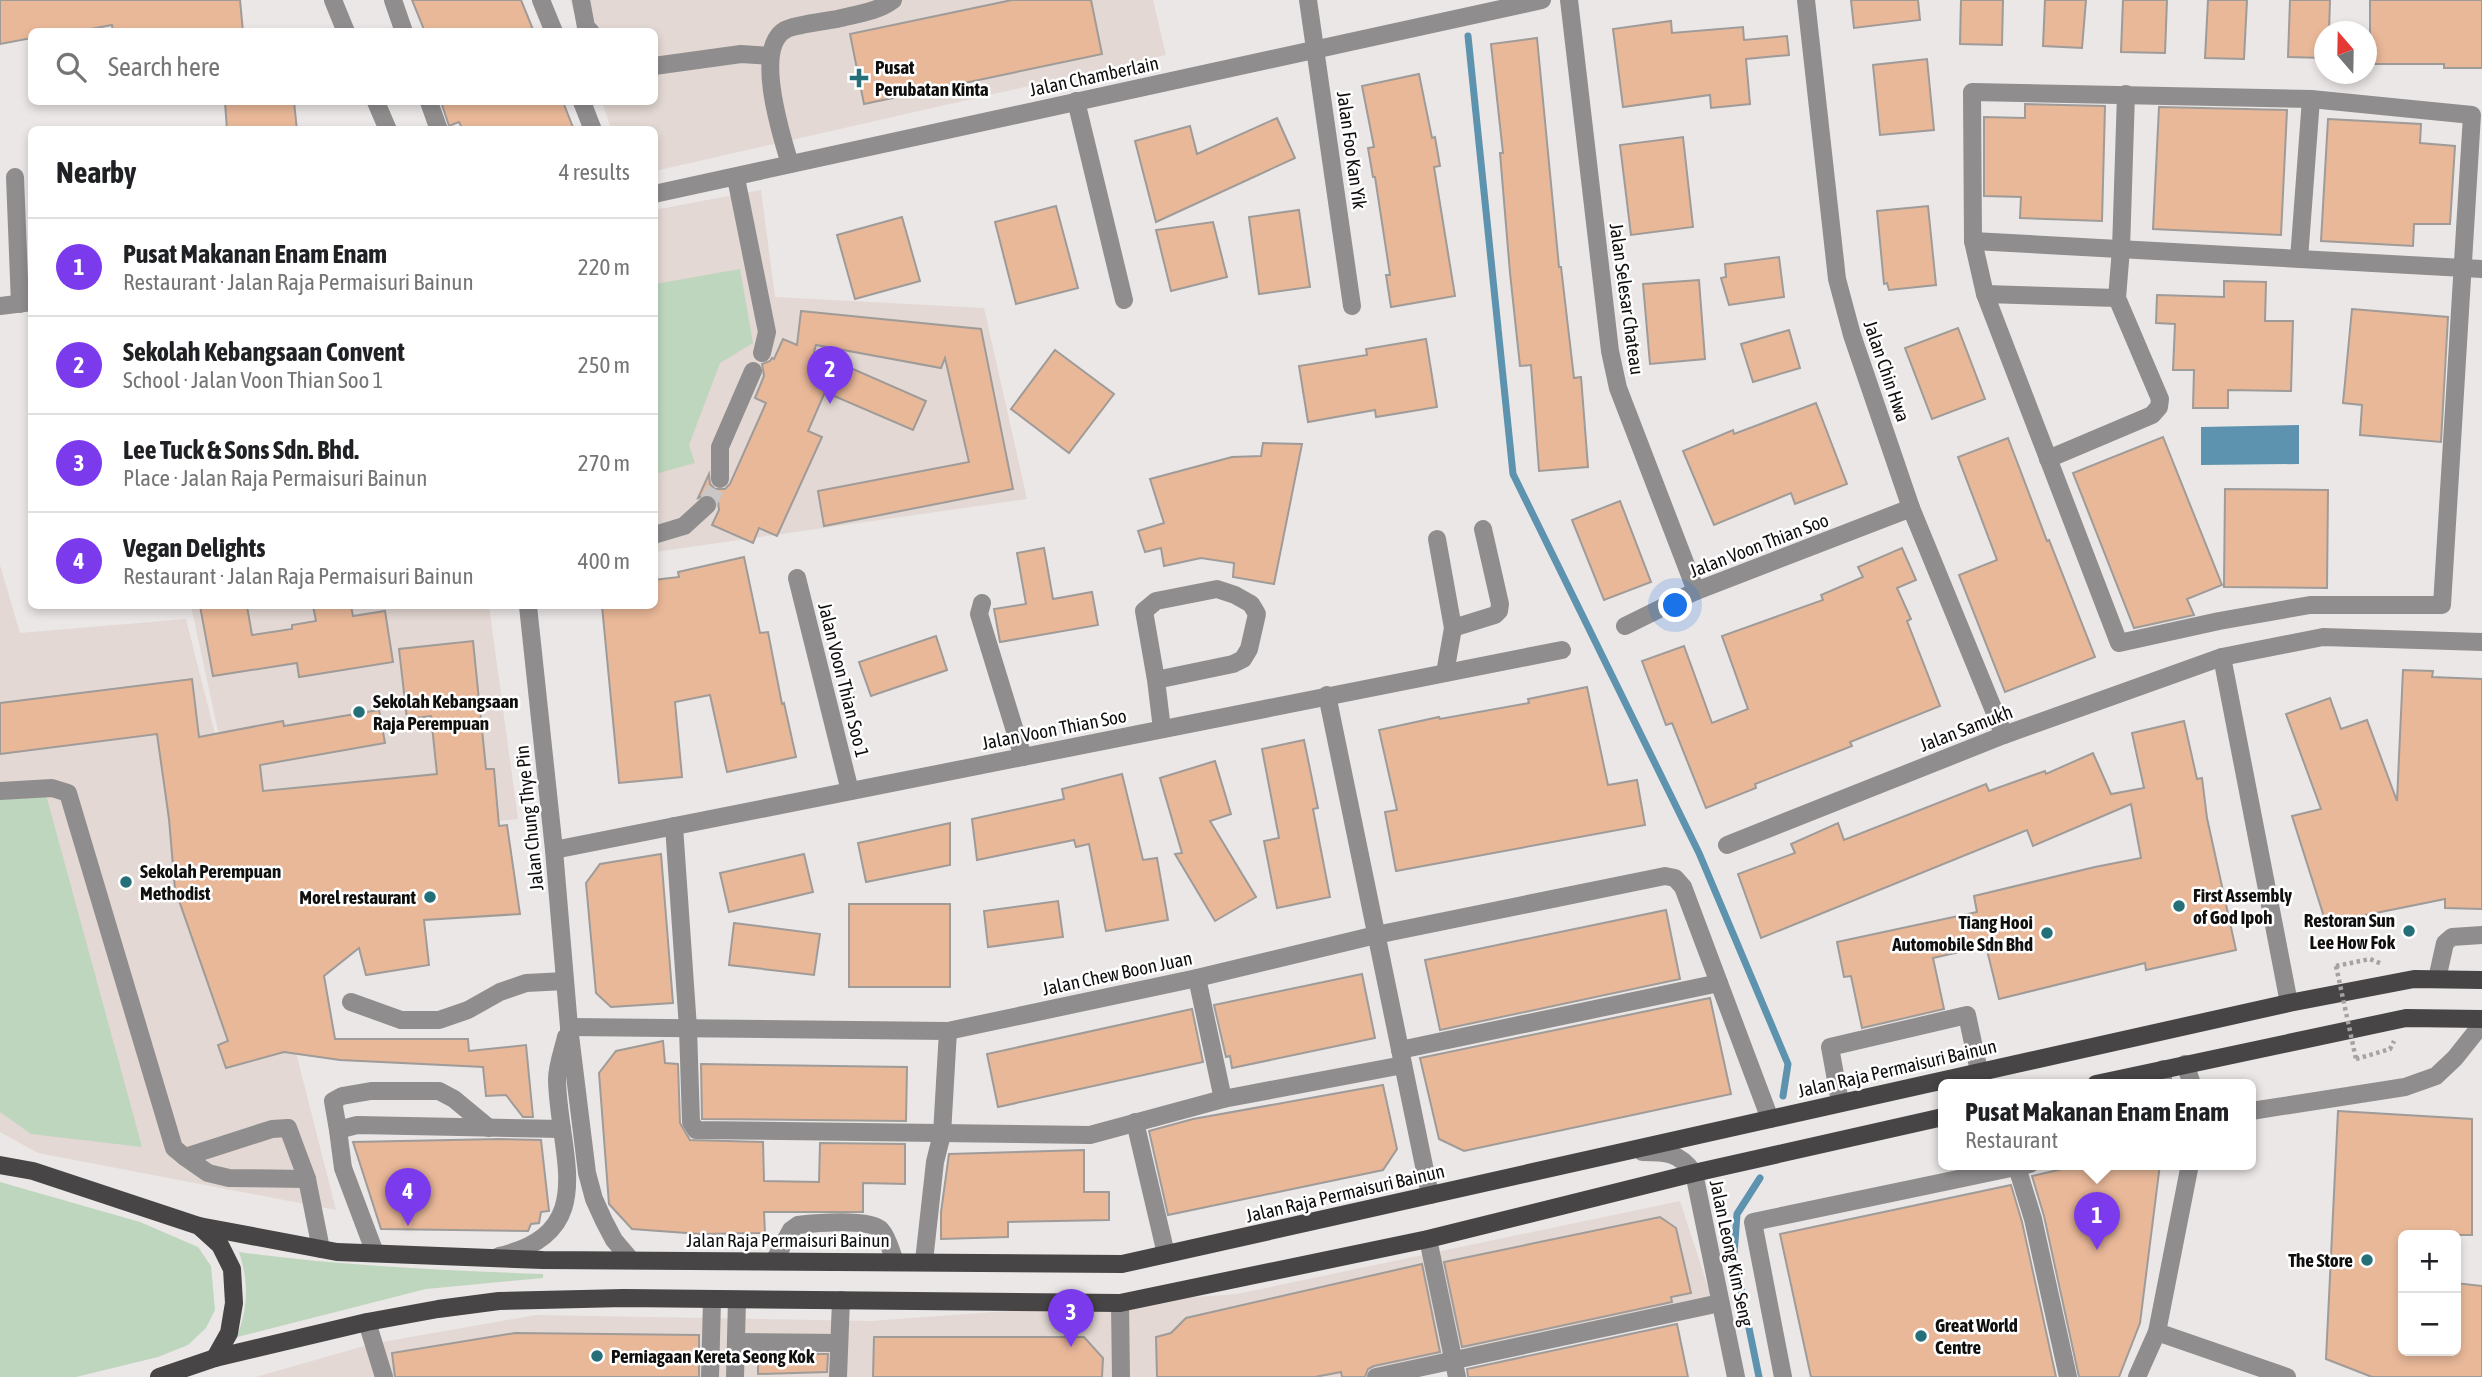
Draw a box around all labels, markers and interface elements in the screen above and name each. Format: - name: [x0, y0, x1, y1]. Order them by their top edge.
- north arrow: [2314, 21, 2377, 84]
- search box: [28, 28, 658, 105]
- icon: search: [52, 48, 90, 86]
- text: Search here: [108, 52, 220, 82]
- street label: Jalan Chamberlain: [1027, 52, 1161, 100]
- place label: Pusat Perubatan Kinta: [875, 56, 989, 100]
- marker: Pusat Perubatan Kinta: [849, 68, 869, 88]
- street label: Jalan Foo Kan Yik: [1333, 90, 1371, 211]
- text: Nearby: [56, 155, 136, 189]
- text: 4 results: [559, 159, 630, 185]
- street label: Jalan Selesar Chateau: [1605, 222, 1649, 376]
- text: Pusat Makanan Enam Enam: [123, 239, 387, 269]
- text: 1: [74, 254, 84, 280]
- text: 220 m: [578, 254, 630, 280]
- text: Restaurant · Jalan Raja Permaisuri Bainun: [123, 269, 474, 295]
- street label: Jalan Chin Hwa: [1859, 317, 1915, 425]
- text: Sekolah Kebangsaan Convent: [123, 337, 405, 367]
- pin: 2: [807, 346, 853, 404]
- text: 2: [74, 352, 84, 378]
- text: 250 m: [578, 352, 630, 378]
- text: School · Jalan Voon Thian Soo 1: [123, 367, 383, 393]
- text: Lee Tuck & Sons Sdn. Bhd.: [123, 435, 359, 465]
- text: 3: [74, 450, 84, 476]
- text: 270 m: [578, 450, 630, 476]
- text: Place · Jalan Raja Permaisuri Bainun: [123, 465, 427, 491]
- street label: Jalan Voon Thian Soo: [1686, 508, 1832, 582]
- text: Vegan Delights: [123, 533, 265, 563]
- text: 4: [74, 548, 84, 574]
- text: 400 m: [578, 548, 630, 574]
- text: Restaurant · Jalan Raja Permaisuri Bainun: [123, 563, 474, 589]
- your location: [1658, 588, 1692, 622]
- street label: Jalan Voon Thian Soo 1: [814, 600, 874, 760]
- place label: Sekolah Kebangsaan Raja Perempuan: [373, 690, 519, 734]
- street label: Jalan Samukh: [1916, 700, 2016, 756]
- marker: Sekolah Kebangsaan Raja Perempuan: [351, 704, 367, 720]
- street label: Jalan Voon Thian Soo: [980, 704, 1128, 754]
- street label: Jalan Chung Thye Pin: [510, 744, 548, 892]
- place label: Sekolah Perempuan Methodist: [140, 860, 281, 904]
- marker: Sekolah Perempuan Methodist: [118, 874, 134, 890]
- place label: First Assembly of God Ipoh: [2193, 884, 2292, 928]
- place label: Morel restaurant: [299, 886, 417, 908]
- marker: Morel restaurant: [422, 889, 438, 905]
- marker: First Assembly of God Ipoh: [2171, 898, 2187, 914]
- place label: Restoran Sun Lee How Fok: [2304, 909, 2396, 953]
- place label: Tiang Hooi Automobile Sdn Bhd: [1891, 911, 2033, 955]
- marker: Restoran Sun Lee How Fok: [2401, 923, 2417, 939]
- marker: Tiang Hooi Automobile Sdn Bhd: [2039, 925, 2055, 941]
- street label: Jalan Chew Boon Juan: [1040, 946, 1194, 1000]
- street label: Jalan Raja Permaisuri Bainun: [1795, 1034, 1999, 1102]
- popup: [1938, 1079, 2256, 1170]
- text: Pusat Makanan Enam Enam: [1965, 1097, 2229, 1127]
- text: Restaurant: [1965, 1127, 2058, 1153]
- street label: Jalan Raja Permaisuri Bainun: [1243, 1159, 1447, 1227]
- pin: 4: [385, 1168, 431, 1226]
- street label: Jalan Leong Kim Seng: [1706, 1178, 1758, 1329]
- pin: 1: [2074, 1192, 2120, 1250]
- street label: Jalan Raja Permaisuri Bainun: [686, 1229, 890, 1251]
- map controls: [2398, 1230, 2461, 1356]
- button: +: [2398, 1230, 2461, 1293]
- place label: The Store: [2288, 1249, 2353, 1271]
- marker: The Store: [2359, 1252, 2375, 1268]
- pin: 3: [1048, 1289, 1094, 1347]
- button: −: [2398, 1293, 2461, 1356]
- place label: Great World Centre: [1935, 1314, 2018, 1358]
- marker: Great World Centre: [1913, 1328, 1929, 1344]
- place label: Perniagaan Kereta Seong Kok: [611, 1345, 815, 1367]
- marker: Perniagaan Kereta Seong Kok: [589, 1348, 605, 1364]

